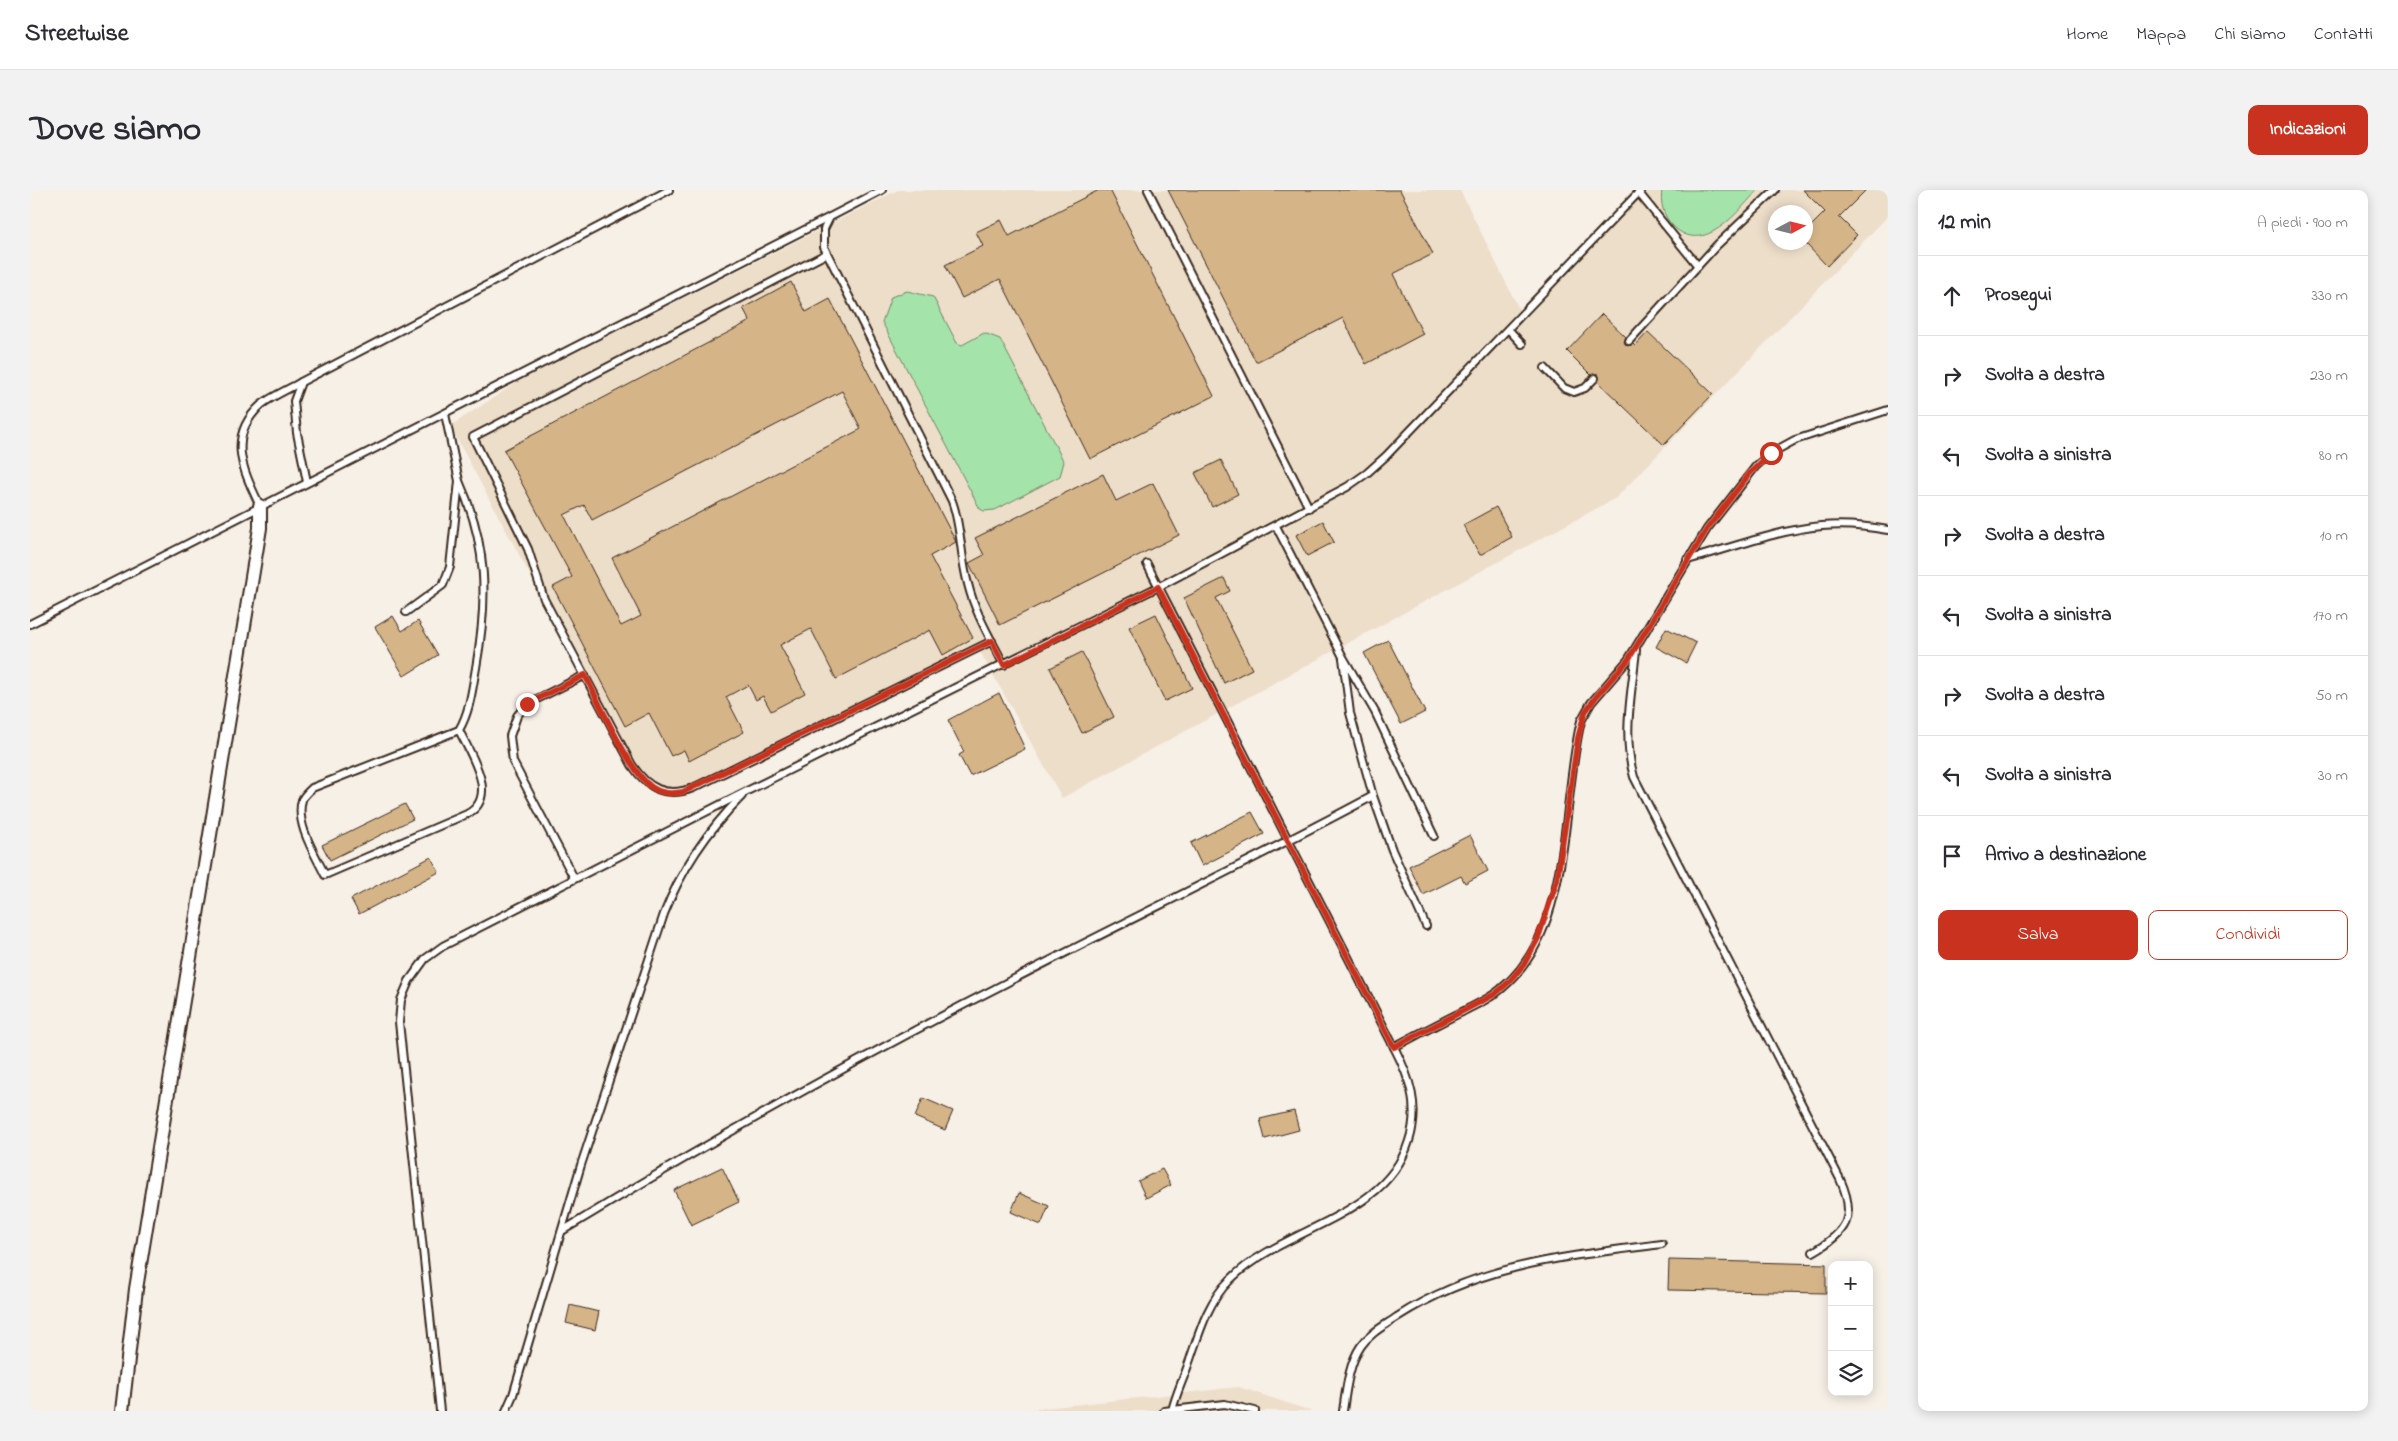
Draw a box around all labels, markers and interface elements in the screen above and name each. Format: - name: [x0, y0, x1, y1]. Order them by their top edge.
- text: Streetwise: [25, 17, 129, 52]
- text: Home: [2066, 22, 2108, 48]
- text: Mappa: [2136, 22, 2186, 48]
- text: Chi siamo: [2214, 22, 2286, 48]
- text: Contatti: [2314, 22, 2373, 48]
- text: Dove siamo: [30, 105, 201, 156]
- button: Indicazioni: [2248, 105, 2368, 155]
- north arrow: [1768, 205, 1813, 250]
- text: 12 min: [1938, 208, 1991, 238]
- text: A piedi · 900 m: [2257, 211, 2348, 235]
- icon: ahead: [1938, 282, 1966, 310]
- text: Prosegui: [1985, 282, 2052, 309]
- text: 330 m: [2311, 284, 2348, 308]
- icon: right: [1938, 362, 1966, 390]
- text: Svolta a destra: [1985, 362, 2105, 389]
- text: 230 m: [2310, 364, 2348, 388]
- route start: [1760, 442, 1783, 465]
- icon: left: [1938, 442, 1966, 470]
- text: Svolta a sinistra: [1985, 442, 2112, 469]
- text: 80 m: [2319, 444, 2348, 468]
- icon: right: [1938, 522, 1966, 550]
- text: Svolta a destra: [1985, 522, 2105, 549]
- text: 10 m: [2320, 524, 2348, 548]
- icon: left: [1938, 602, 1966, 630]
- text: Svolta a sinistra: [1985, 602, 2112, 629]
- text: 170 m: [2313, 604, 2348, 628]
- icon: right: [1938, 682, 1966, 710]
- text: Svolta a destra: [1985, 682, 2105, 709]
- text: 50 m: [2316, 684, 2348, 708]
- route end: [516, 693, 539, 716]
- icon: left: [1938, 762, 1966, 790]
- text: Svolta a sinistra: [1985, 762, 2112, 789]
- text: 30 m: [2318, 764, 2348, 788]
- icon: arrive: [1938, 842, 1966, 870]
- text: Arrivo a destinazione: [1985, 842, 2146, 869]
- button: Salva: [1938, 910, 2138, 960]
- button: Condividi: [2148, 910, 2348, 960]
- map controls: [1828, 1261, 1873, 1396]
- button: +: [1828, 1261, 1873, 1306]
- button: −: [1828, 1306, 1873, 1351]
- button: layers: [1828, 1351, 1873, 1396]

